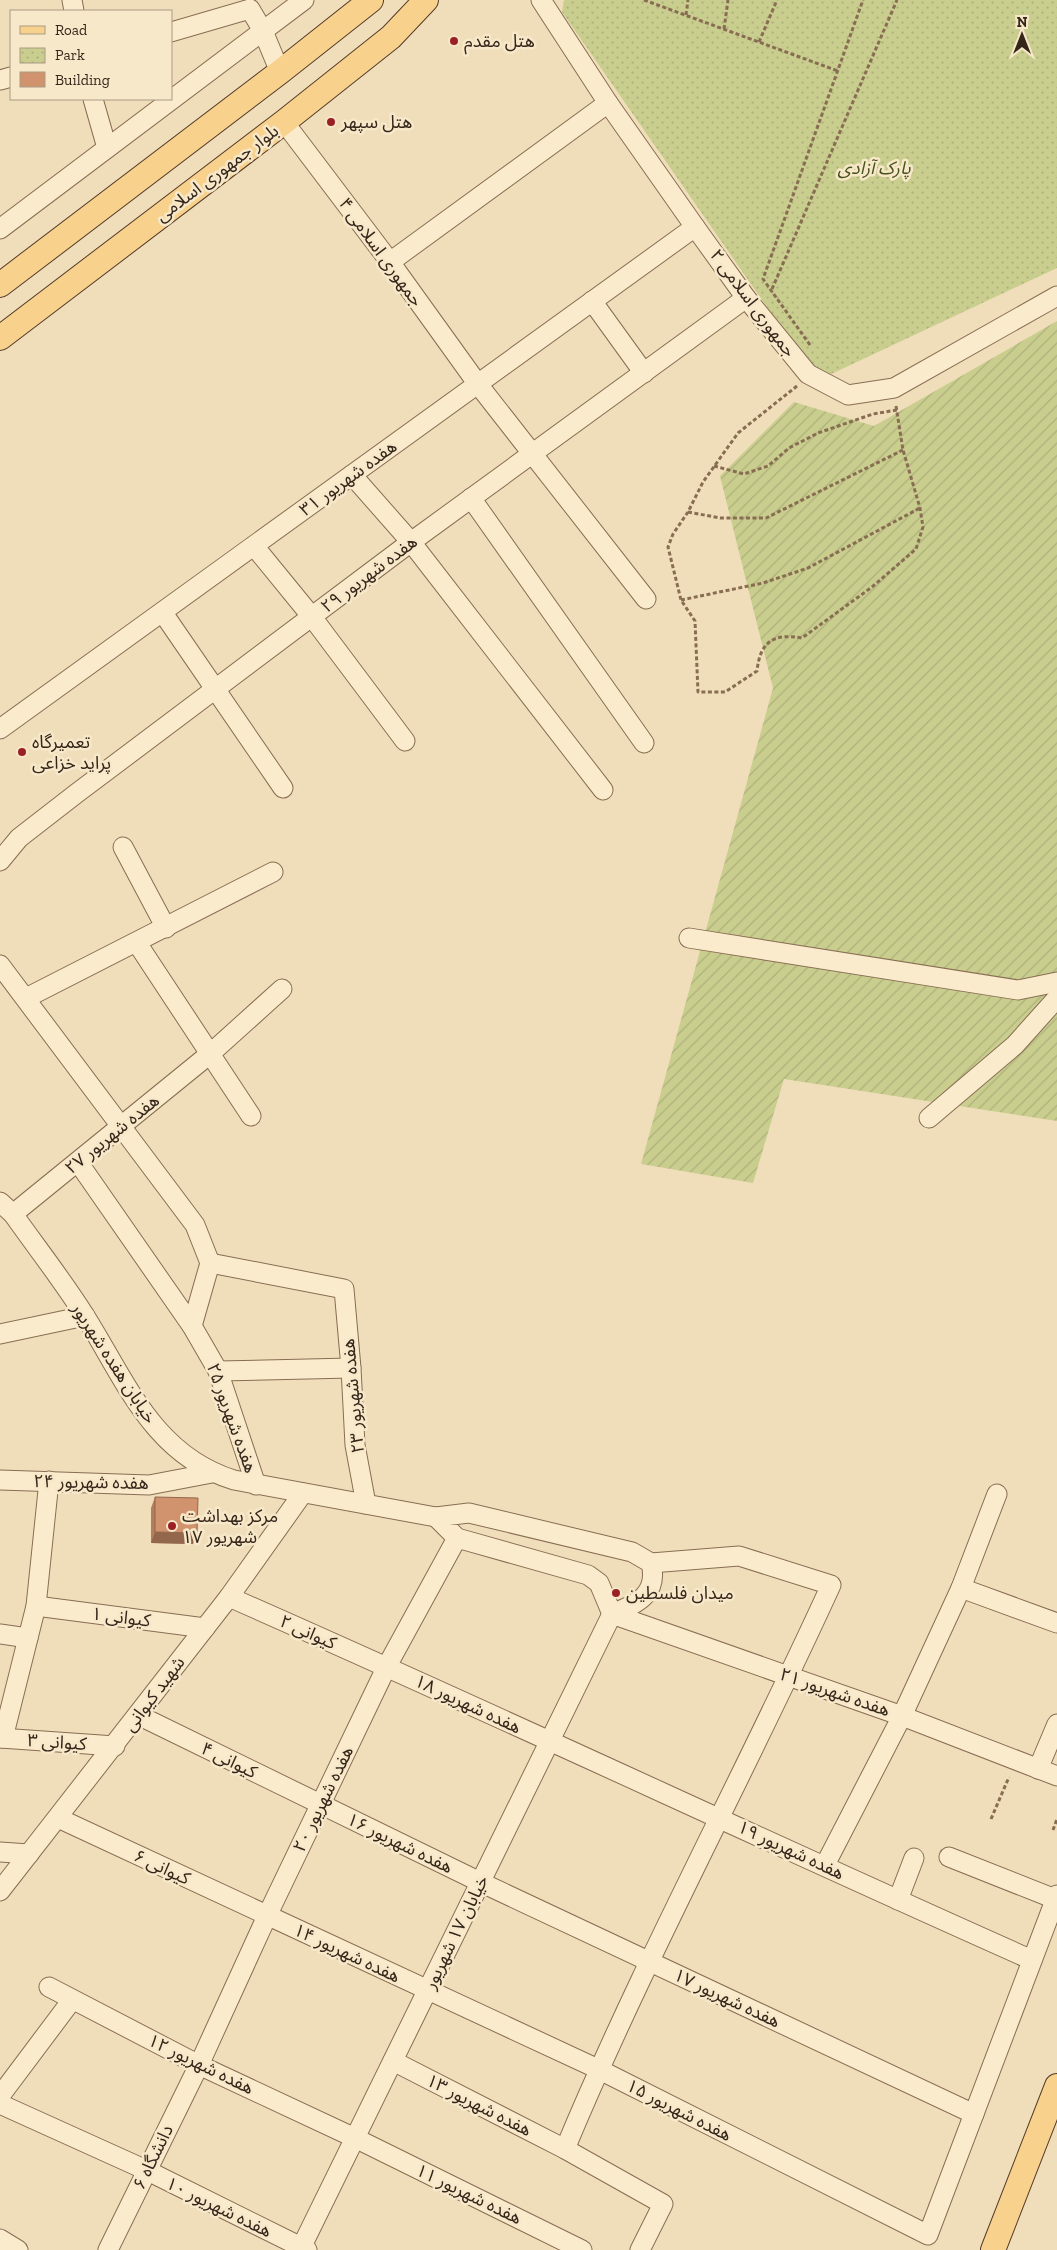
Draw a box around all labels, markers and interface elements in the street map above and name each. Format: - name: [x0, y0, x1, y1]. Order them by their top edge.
- legend: [10, 10, 172, 100]
- north arrow: [997, 10, 1047, 60]
- text: N: [1017, 14, 1028, 31]
- text: Road: [55, 21, 88, 39]
- place label: هتل مقدم: [464, 30, 535, 55]
- marker: هتل مقدم: [448, 35, 460, 47]
- text: Park: [55, 46, 85, 64]
- text: Building: [55, 71, 110, 89]
- place label: هتل سپهر: [340, 111, 412, 133]
- marker: هتل سپهر: [325, 116, 337, 128]
- street label: بلوار جمهوری اسلامی: [151, 120, 283, 226]
- park label: پارک آزادی: [837, 157, 911, 180]
- street label: جمهوری اسلامی ۴: [334, 193, 428, 311]
- street label: جمهوری اسلامی ۲: [705, 245, 801, 361]
- street label: هفده شهریور ۳۱: [295, 435, 401, 521]
- street label: هفده شهریور ۲۹: [316, 531, 422, 617]
- place label: تعمیرگاه پراید خزاعی: [32, 731, 111, 774]
- marker: تعمیرگاه پراید خزاعی: [16, 746, 28, 758]
- street label: هفده شهریور ۲۷: [60, 1089, 164, 1179]
- street label: خیابان هفده شهریور: [66, 1298, 161, 1428]
- street label: هفده شهریور ۲۳: [337, 1338, 369, 1454]
- street label: هفده شهریور ۲۵: [202, 1360, 262, 1476]
- street label: هفده شهریور ۲۴: [33, 1470, 149, 1494]
- place label: مرکز بهداشت ۱۷ شهریور: [182, 1505, 278, 1548]
- marker: مرکز بهداشت ۱۷ شهریور: [166, 1520, 178, 1532]
- place label: میدان فلسطین: [626, 1582, 734, 1604]
- marker: میدان فلسطین: [610, 1587, 622, 1599]
- street label: کیوانی ۱: [90, 1602, 152, 1632]
- street label: کیوانی ۲: [276, 1610, 340, 1654]
- street label: شهید کیوانی: [119, 1652, 189, 1736]
- street label: هفده شهریور ۲۱: [777, 1663, 893, 1721]
- street label: هفده شهریور ۱۸: [411, 1670, 525, 1738]
- street label: کیوانی ۳: [27, 1729, 88, 1755]
- street label: کیوانی ۴: [197, 1737, 261, 1783]
- street label: هفده شهریور ۲۰: [288, 1742, 358, 1856]
- street label: هفده شهریور ۱۶: [343, 1808, 457, 1878]
- street label: هفده شهریور ۱۹: [734, 1816, 848, 1884]
- street label: کیوانی ۶: [130, 1844, 194, 1890]
- street label: خیابان ۱۷ شهریور: [418, 1871, 493, 1993]
- street label: هفده شهریور ۱۴: [290, 1919, 404, 1987]
- street label: هفده شهریور ۱۷: [670, 1964, 784, 2032]
- street label: هفده شهریور ۱۲: [144, 2029, 258, 2099]
- street label: هفده شهریور ۱۳: [423, 2069, 535, 2141]
- street label: هفده شهریور ۱۵: [623, 2074, 735, 2146]
- street label: دانشگاه ۶: [128, 2121, 178, 2193]
- street label: هفده شهریور ۱۱: [412, 2159, 526, 2229]
- street label: هفده شهریور ۱۰: [162, 2172, 276, 2242]

